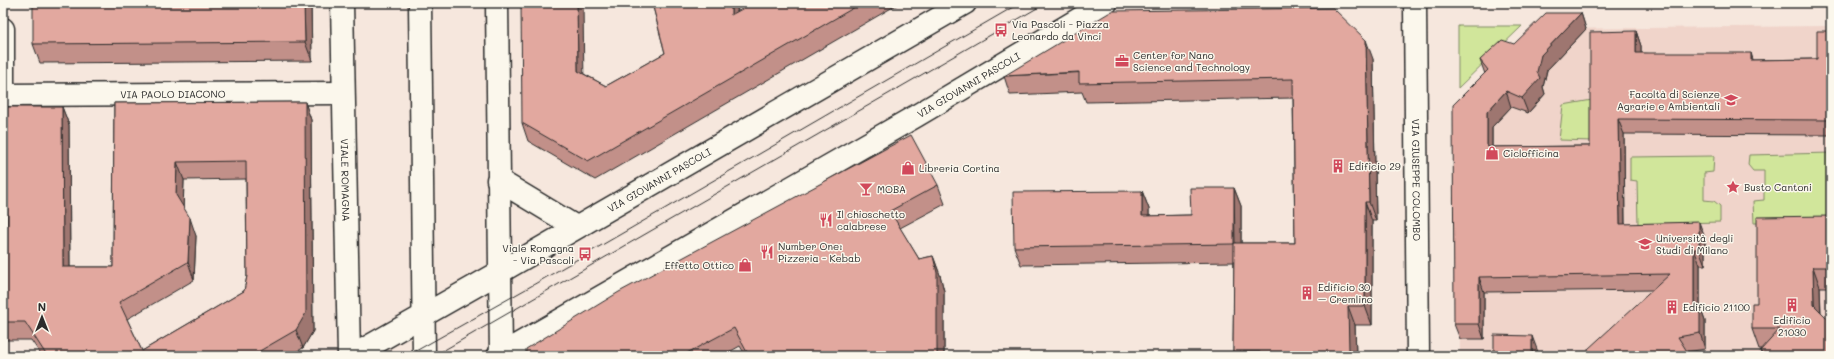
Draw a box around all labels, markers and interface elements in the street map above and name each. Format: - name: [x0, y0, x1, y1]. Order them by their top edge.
- place label: Via Pascoli - Piazza Leonardo da Vinci: [1012, 17, 1109, 43]
- bus stop icon: Via Pascoli - Piazza Leonardo da Vinci: [993, 22, 1009, 38]
- street label: VIA GIOVANNI PASCOLI: [914, 48, 1023, 121]
- place label: Center for Nano Science and Technology: [1133, 48, 1250, 74]
- office icon: Center for Nano Science and Technology: [1114, 53, 1130, 69]
- street label: VIA PAOLO DIACONO: [120, 87, 226, 101]
- place label: Facoltà di Scienze Agrarie e Ambientali: [1617, 87, 1720, 113]
- school or university icon: Facoltà di Scienze Agrarie e Ambientali: [1723, 92, 1739, 108]
- street label: VIA GIUSEPPE COLOMBO: [1409, 119, 1424, 241]
- street label: VIALE ROMAGNA: [338, 138, 353, 222]
- street label: VIA GIOVANNI PASCOLI: [605, 144, 714, 215]
- shop icon: Ciclofficina: [1484, 145, 1500, 161]
- place label: Ciclofficina: [1503, 146, 1559, 160]
- building icon: Edificio 29: [1330, 158, 1346, 174]
- place label: Edificio 29: [1349, 159, 1401, 173]
- shop icon: Libreria Cortina: [900, 160, 916, 176]
- place label: Libreria Cortina: [919, 161, 1000, 175]
- place icon: Busto Cantoni: [1725, 179, 1741, 195]
- place label: Busto Cantoni: [1744, 180, 1812, 194]
- bar icon: MOBA: [858, 181, 874, 197]
- place label: MOBA: [877, 182, 906, 196]
- place label: Il chioschetto calabrese: [837, 207, 905, 233]
- restaurant icon: Il chioschetto calabrese: [818, 212, 834, 228]
- place label: Università degli Studi di Milano: [1656, 231, 1733, 257]
- school or university icon: Università degli Studi di Milano: [1637, 236, 1653, 252]
- place label: Number One: Pizzeria - Kebab: [778, 239, 861, 265]
- place label: Viale Romagna - Via Pascoli: [502, 241, 574, 267]
- restaurant icon: Number One: Pizzeria - Kebab: [759, 244, 775, 260]
- bus stop icon: Viale Romagna - Via Pascoli: [577, 246, 593, 262]
- shop icon: Effetto Ottico: [737, 257, 753, 273]
- place label: Effetto Ottico: [665, 258, 734, 272]
- place label: Edificio 30 – Cremlino: [1318, 280, 1373, 306]
- building icon: Edificio 30 – Cremlino: [1299, 285, 1315, 301]
- north arrow: [22, 297, 62, 337]
- building icon: Edificio 21030: [1784, 297, 1800, 313]
- text: N: [38, 299, 46, 314]
- building icon: Edificio 21100: [1664, 299, 1680, 315]
- place label: Edificio 21100: [1683, 300, 1750, 314]
- place label: Edificio 21030: [1774, 313, 1811, 339]

